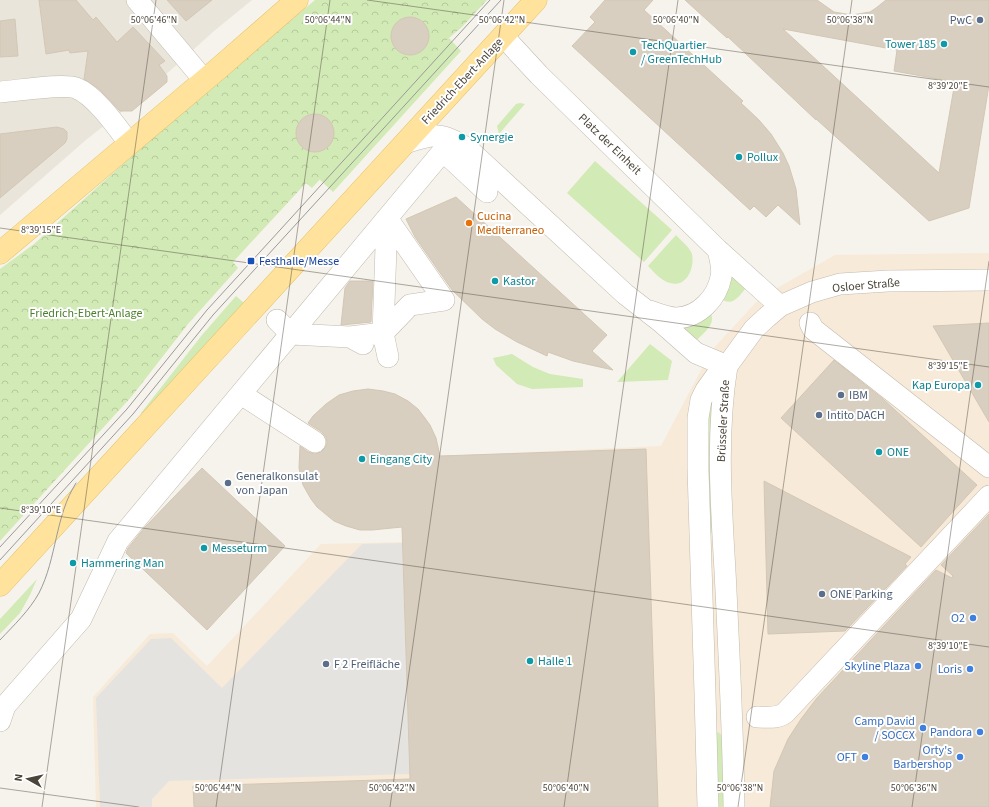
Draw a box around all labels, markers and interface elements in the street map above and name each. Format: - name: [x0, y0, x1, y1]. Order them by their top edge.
- place label: PwC: [950, 12, 972, 29]
- text: 50°06'46"N: [131, 13, 177, 27]
- text: 50°06'44"N: [305, 13, 351, 27]
- text: 50°06'42"N: [479, 13, 525, 27]
- text: 50°06'40"N: [653, 13, 699, 27]
- text: 50°06'38"N: [827, 13, 873, 27]
- marker: PwC: [975, 15, 985, 25]
- street label: Friedrich-Ebert-Anlage: [418, 34, 507, 128]
- place label: Tower 185: [885, 36, 936, 53]
- place label: TechQuartier / GreenTechHub: [641, 37, 722, 68]
- marker: Tower 185: [939, 39, 949, 49]
- marker: TechQuartier / GreenTechHub: [628, 47, 638, 57]
- text: 8°39'20"E: [928, 79, 968, 93]
- street label: Platz der Einheit: [574, 110, 645, 179]
- place label: Synergie: [470, 129, 514, 146]
- marker: Synergie: [457, 132, 467, 142]
- place label: Pollux: [747, 149, 779, 166]
- marker: Pollux: [734, 152, 744, 162]
- place label: Cucina Mediterraneo: [477, 208, 544, 239]
- marker: Cucina Mediterraneo: [464, 218, 474, 228]
- text: 8°39'15"E: [21, 223, 61, 237]
- place label: Festhalle/Messe: [259, 253, 339, 270]
- marker: Festhalle/Messe: [246, 256, 256, 266]
- place label: Kastor: [503, 273, 536, 290]
- street label: Osloer Straße: [831, 274, 901, 297]
- marker: Kastor: [490, 276, 500, 286]
- park label: Friedrich-Ebert-Anlage: [30, 305, 142, 322]
- text: 8°39'15"E: [928, 359, 968, 373]
- place label: Kap Europa: [912, 377, 970, 394]
- street label: Brüsseler Straße: [713, 379, 734, 463]
- marker: Kap Europa: [973, 380, 983, 390]
- place label: IBM: [849, 387, 868, 404]
- marker: IBM: [836, 390, 846, 400]
- place label: Intito DACH: [827, 407, 885, 424]
- marker: Intito DACH: [814, 410, 824, 420]
- place label: ONE: [887, 444, 909, 461]
- marker: ONE: [874, 447, 884, 457]
- place label: Eingang City: [370, 451, 433, 468]
- marker: Eingang City: [357, 454, 367, 464]
- place label: Generalkonsulat von Japan: [236, 468, 318, 499]
- marker: Generalkonsulat von Japan: [223, 478, 233, 488]
- text: 8°39'10"E: [21, 503, 61, 517]
- place label: Messeturm: [212, 540, 267, 557]
- marker: Messeturm: [199, 543, 209, 553]
- place label: Hammering Man: [81, 555, 164, 572]
- marker: Hammering Man: [68, 558, 78, 568]
- place label: ONE Parking: [830, 586, 892, 603]
- marker: ONE Parking: [817, 589, 827, 599]
- place label: O2: [951, 610, 965, 627]
- marker: O2: [968, 613, 978, 623]
- text: 8°39'10"E: [928, 639, 968, 653]
- place label: Halle 1: [538, 653, 572, 670]
- place label: F 2 Freifläche: [334, 656, 400, 673]
- marker: Halle 1: [525, 656, 535, 666]
- place label: Skyline Plaza: [844, 658, 910, 675]
- marker: F 2 Freifläche: [321, 659, 331, 669]
- marker: Skyline Plaza: [913, 661, 923, 671]
- place label: Loris: [938, 661, 962, 678]
- marker: Loris: [965, 664, 975, 674]
- place label: Camp David / SOCCX: [854, 713, 915, 744]
- marker: Camp David / SOCCX: [918, 723, 928, 733]
- place label: Pandora: [930, 724, 972, 741]
- marker: Pandora: [975, 727, 985, 737]
- place label: Orty's Barbershop: [893, 742, 952, 773]
- place label: OFT: [837, 749, 858, 766]
- marker: OFT: [860, 752, 870, 762]
- marker: Orty's Barbershop: [955, 752, 965, 762]
- north arrow: [8, 759, 48, 799]
- text: N: [11, 773, 27, 782]
- text: 50°06'44"N: [195, 781, 241, 795]
- text: 50°06'42"N: [369, 781, 415, 795]
- text: 50°06'40"N: [543, 781, 589, 795]
- text: 50°06'38"N: [717, 781, 763, 795]
- text: 50°06'36"N: [891, 781, 937, 795]

